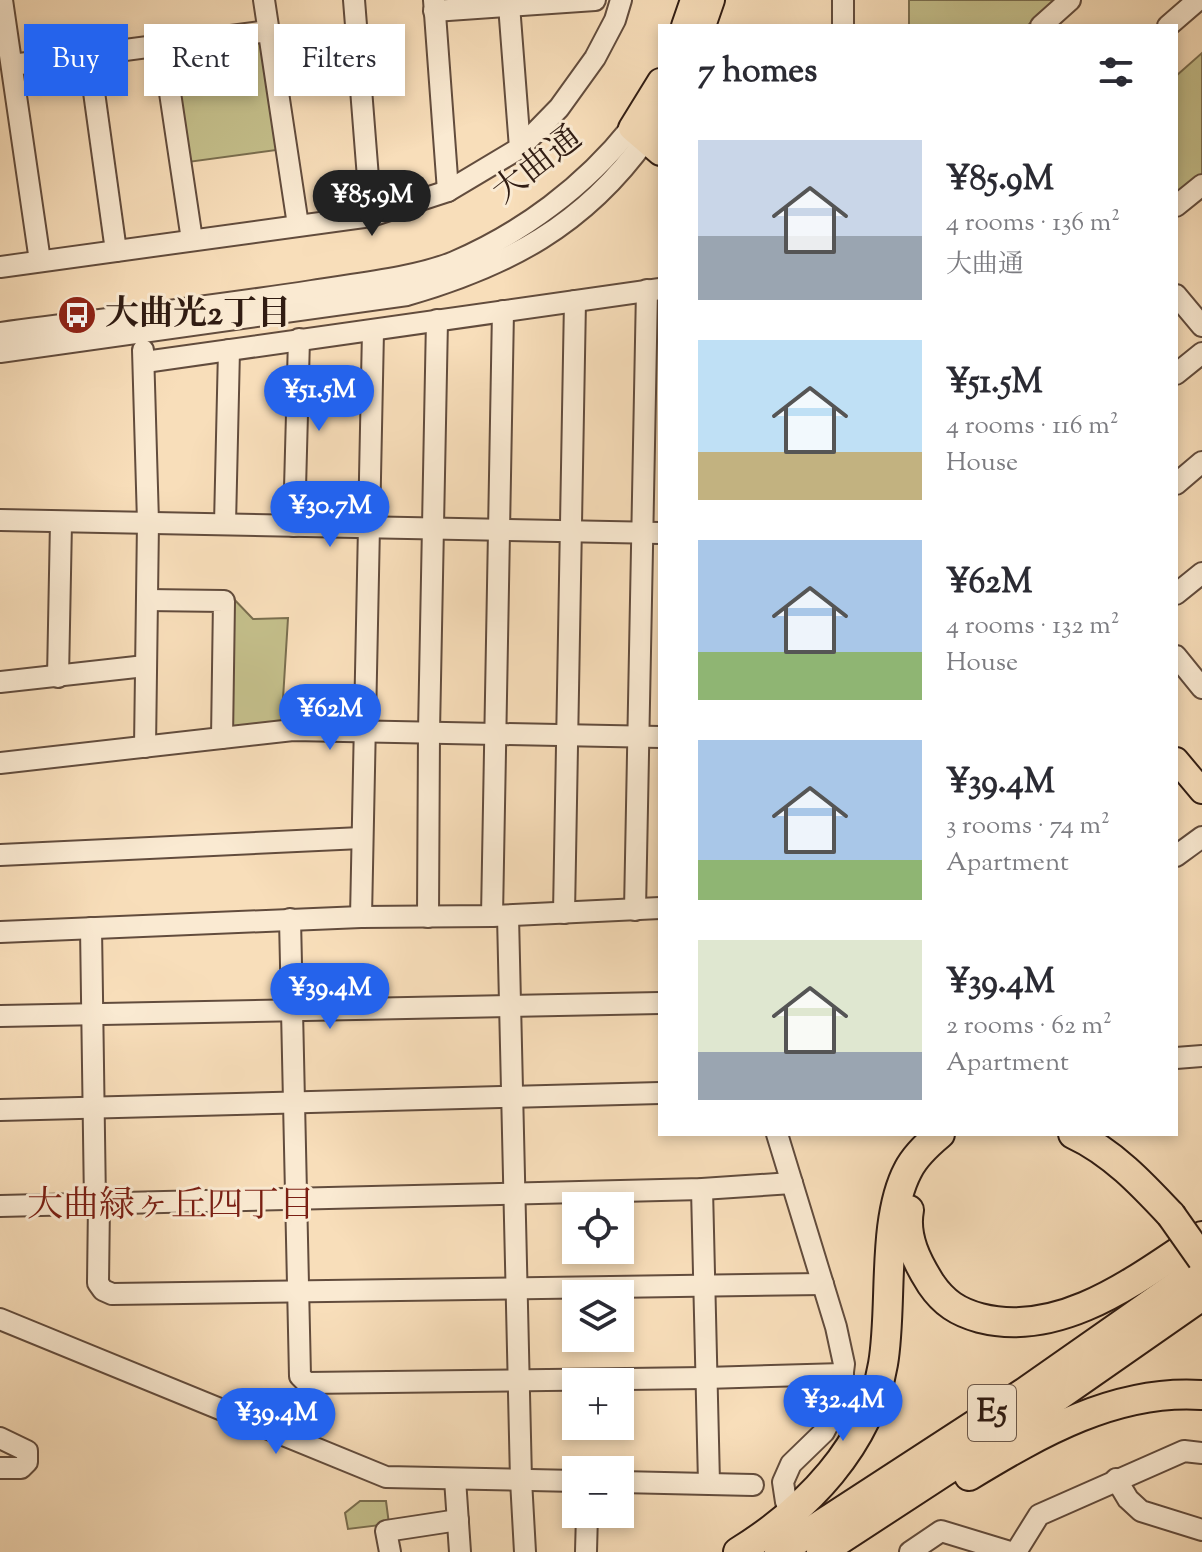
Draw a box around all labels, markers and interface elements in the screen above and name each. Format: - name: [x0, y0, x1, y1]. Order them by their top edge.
- chip: Buy: [24, 24, 128, 96]
- chip: Rent: [144, 24, 258, 96]
- chip: Filters: [274, 24, 405, 96]
- text: 7 homes: [698, 48, 817, 97]
- icon: filters: [1094, 50, 1138, 94]
- street label: 大曲通: [483, 115, 593, 217]
- text: ¥85.9M: [946, 156, 1054, 205]
- pin: ¥85.9M: [307, 170, 437, 238]
- icon: home: [762, 172, 858, 268]
- text: ¥85.9M: [331, 177, 413, 214]
- text: 4 rooms · 136 m²: [946, 205, 1120, 242]
- text: 大曲通: [946, 247, 1024, 284]
- place label: 大曲光2丁目: [105, 291, 291, 340]
- bus stop icon: 大曲光2丁目: [56, 294, 98, 336]
- text: ¥51.5M: [946, 359, 1043, 408]
- pin: ¥51.5M: [254, 365, 384, 433]
- text: ¥51.5M: [282, 372, 356, 409]
- icon: home: [762, 372, 858, 468]
- text: 4 rooms · 116 m²: [946, 408, 1119, 445]
- text: House: [946, 445, 1018, 482]
- pin: ¥30.7M: [265, 481, 395, 549]
- text: ¥30.7M: [288, 488, 372, 525]
- text: ¥62M: [946, 559, 1032, 608]
- icon: home: [762, 572, 858, 668]
- text: 4 rooms · 132 m²: [946, 608, 1120, 645]
- text: House: [946, 645, 1018, 682]
- pin: ¥62M: [283, 684, 377, 752]
- text: ¥62M: [297, 691, 363, 728]
- text: ¥39.4M: [946, 759, 1055, 808]
- icon: home: [762, 772, 858, 868]
- text: 3 rooms · 74 m²: [946, 808, 1110, 845]
- text: Apartment: [946, 845, 1069, 882]
- text: ¥39.4M: [946, 959, 1055, 1008]
- pin: ¥39.4M: [265, 963, 395, 1031]
- text: ¥39.4M: [288, 970, 372, 1007]
- icon: home: [762, 972, 858, 1068]
- text: 2 rooms · 62 m²: [946, 1008, 1112, 1045]
- text: Apartment: [946, 1045, 1069, 1082]
- district label: 大曲緑ヶ丘四丁目: [27, 1181, 315, 1233]
- map controls: [562, 1192, 634, 1528]
- button: locate: [562, 1192, 634, 1264]
- button: layers: [562, 1280, 634, 1352]
- button: +: [562, 1368, 634, 1440]
- pin: ¥32.4M: [778, 1375, 908, 1443]
- text: ¥32.4M: [802, 1382, 884, 1419]
- road number: E5: [968, 1385, 1016, 1441]
- pin: ¥39.4M: [211, 1388, 341, 1456]
- text: ¥39.4M: [234, 1395, 318, 1432]
- button: −: [562, 1456, 634, 1528]

